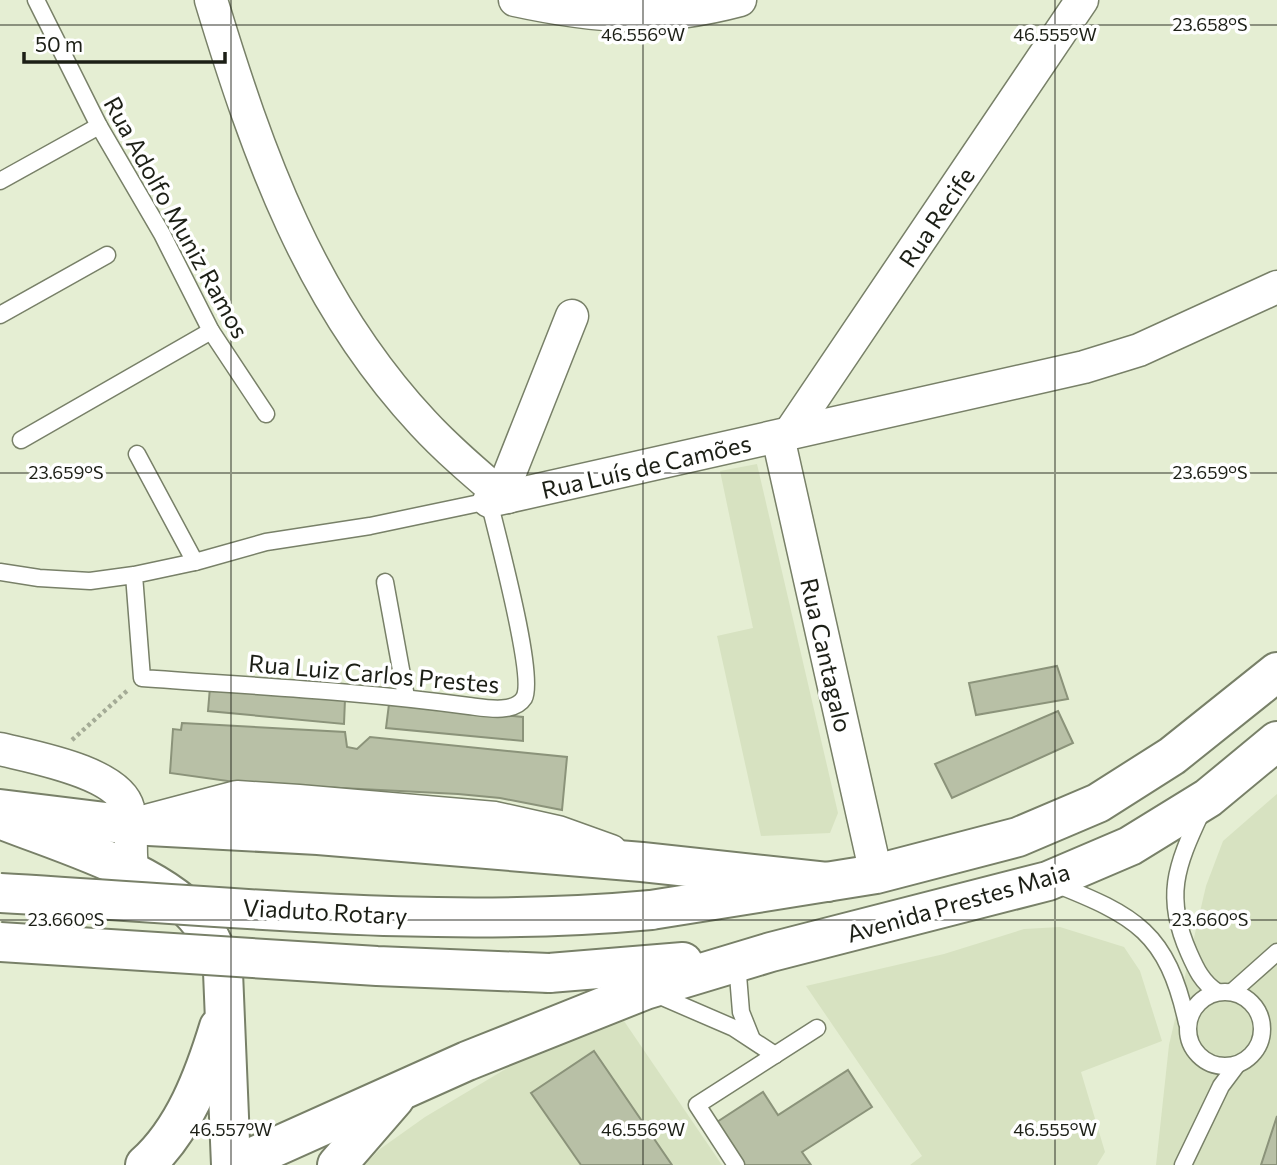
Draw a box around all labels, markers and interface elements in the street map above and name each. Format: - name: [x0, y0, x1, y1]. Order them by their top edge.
- text: 23.658°S: [1172, 13, 1248, 35]
- scale bar: [24, 21, 226, 65]
- text: 46.556°W: [601, 23, 685, 45]
- text: 46.555°W: [1013, 23, 1097, 45]
- text: 50 m: [35, 31, 83, 56]
- street label: Rua Adolfo Muniz Ramos: [98, 91, 256, 343]
- street label: Rua Recife: [892, 162, 980, 272]
- street label: Rua Luís de Camões: [538, 428, 754, 504]
- text: 23.659°S: [28, 461, 104, 483]
- text: 23.659°S: [1172, 461, 1248, 483]
- street label: Rua Cantagalo: [795, 575, 859, 735]
- street label: Rua Luiz Carlos Prestes: [247, 648, 501, 698]
- street label: Avenida Prestes Maia: [843, 856, 1073, 948]
- street label: Viaduto Rotary: [242, 892, 408, 930]
- text: 23.660°S: [28, 908, 104, 930]
- text: 23.660°S: [1172, 908, 1248, 930]
- text: 46.557°W: [190, 1118, 272, 1140]
- text: 46.556°W: [601, 1118, 685, 1140]
- text: 46.555°W: [1013, 1118, 1097, 1140]

